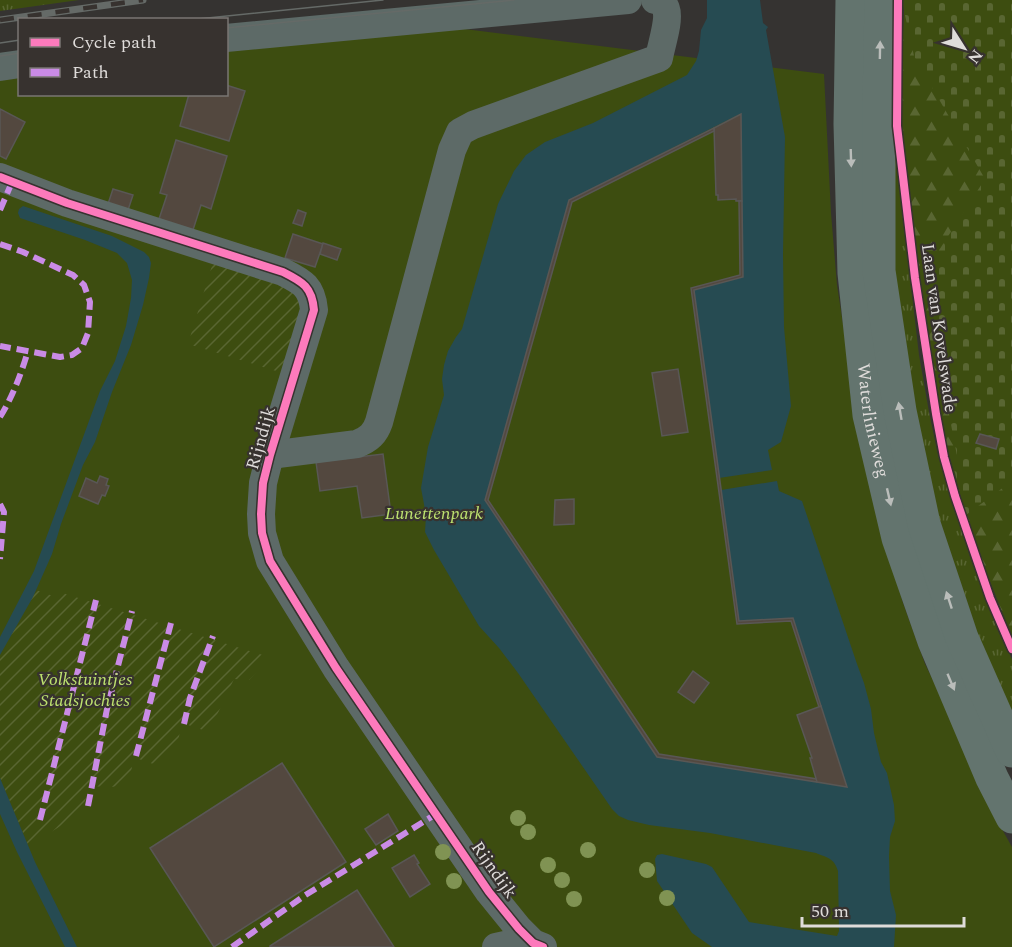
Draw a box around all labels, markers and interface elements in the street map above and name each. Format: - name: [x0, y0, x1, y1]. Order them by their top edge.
- legend: [18, 18, 228, 96]
- north arrow: [934, 18, 994, 78]
- text: Cycle path: [72, 29, 157, 56]
- one-way arrow: [875, 41, 885, 60]
- text: N: [962, 44, 989, 69]
- text: Path: [72, 59, 109, 86]
- one-way arrow: [846, 149, 856, 168]
- street label: Laan van Kovelswade: [914, 242, 964, 414]
- street label: Waterlinieweg: [850, 362, 897, 481]
- one-way arrow: [895, 402, 904, 421]
- street label: Rijndijk: [239, 403, 283, 473]
- one-way arrow: [884, 488, 894, 506]
- park label: Lunettenpark: [385, 500, 484, 527]
- one-way arrow: [944, 591, 953, 609]
- park label: Volkstuintjes Stadsjochies: [38, 666, 133, 714]
- one-way arrow: [946, 673, 956, 691]
- street label: Rijndijk: [464, 836, 524, 904]
- scale bar: [802, 890, 964, 928]
- text: 50 m: [811, 898, 849, 925]

